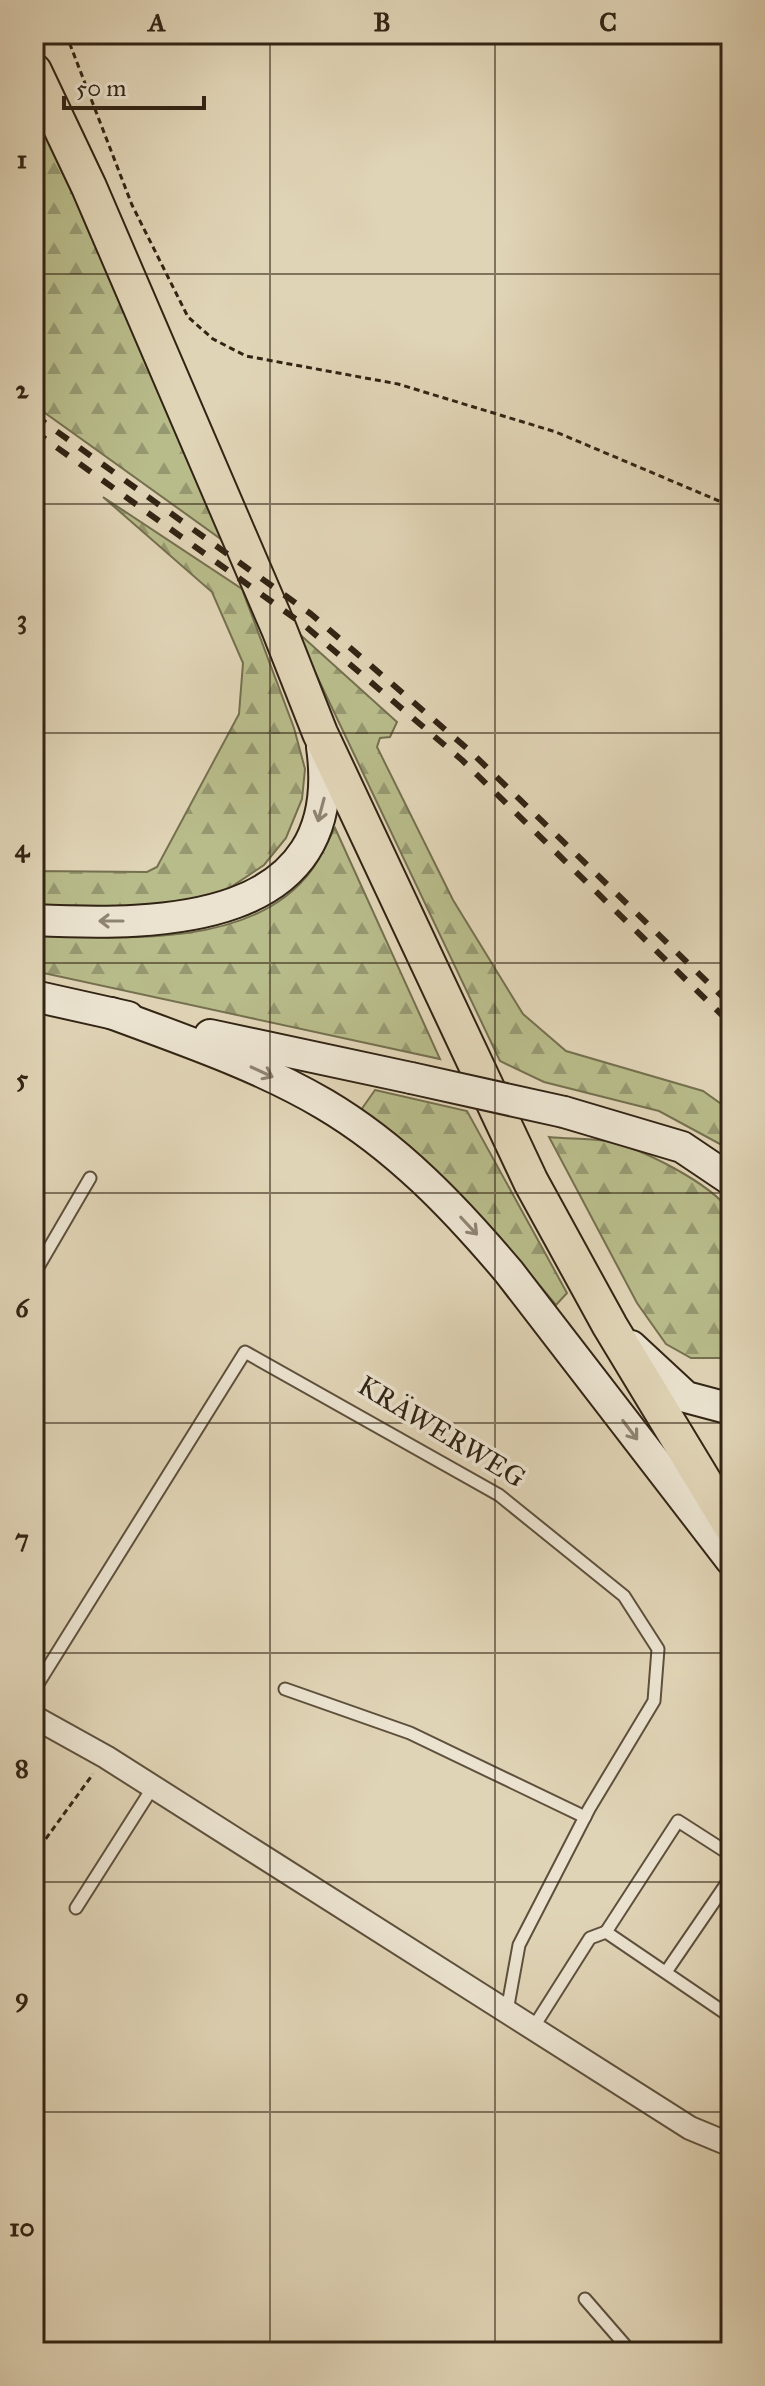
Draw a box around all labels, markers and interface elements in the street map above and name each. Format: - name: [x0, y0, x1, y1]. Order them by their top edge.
- text: A: [146, 6, 166, 38]
- text: B: [373, 6, 391, 38]
- text: C: [599, 6, 617, 38]
- scale bar: [64, 60, 204, 110]
- text: 50 m: [76, 73, 126, 103]
- text: 1: [17, 143, 27, 175]
- text: 2: [16, 373, 30, 405]
- text: 3: [17, 603, 27, 635]
- one-way arrow: [313, 796, 328, 822]
- text: 4: [15, 832, 31, 864]
- one-way arrow: [98, 913, 125, 929]
- text: 5: [16, 1062, 29, 1094]
- one-way arrow: [250, 1065, 274, 1080]
- one-way arrow: [460, 1215, 478, 1235]
- text: 6: [15, 1292, 30, 1324]
- street label: KRÄWERWEG: [352, 1368, 532, 1495]
- one-way arrow: [622, 1418, 639, 1440]
- text: 7: [15, 1522, 29, 1554]
- text: 8: [15, 1752, 29, 1784]
- text: 9: [15, 1981, 29, 2013]
- text: 10: [9, 2211, 35, 2243]

